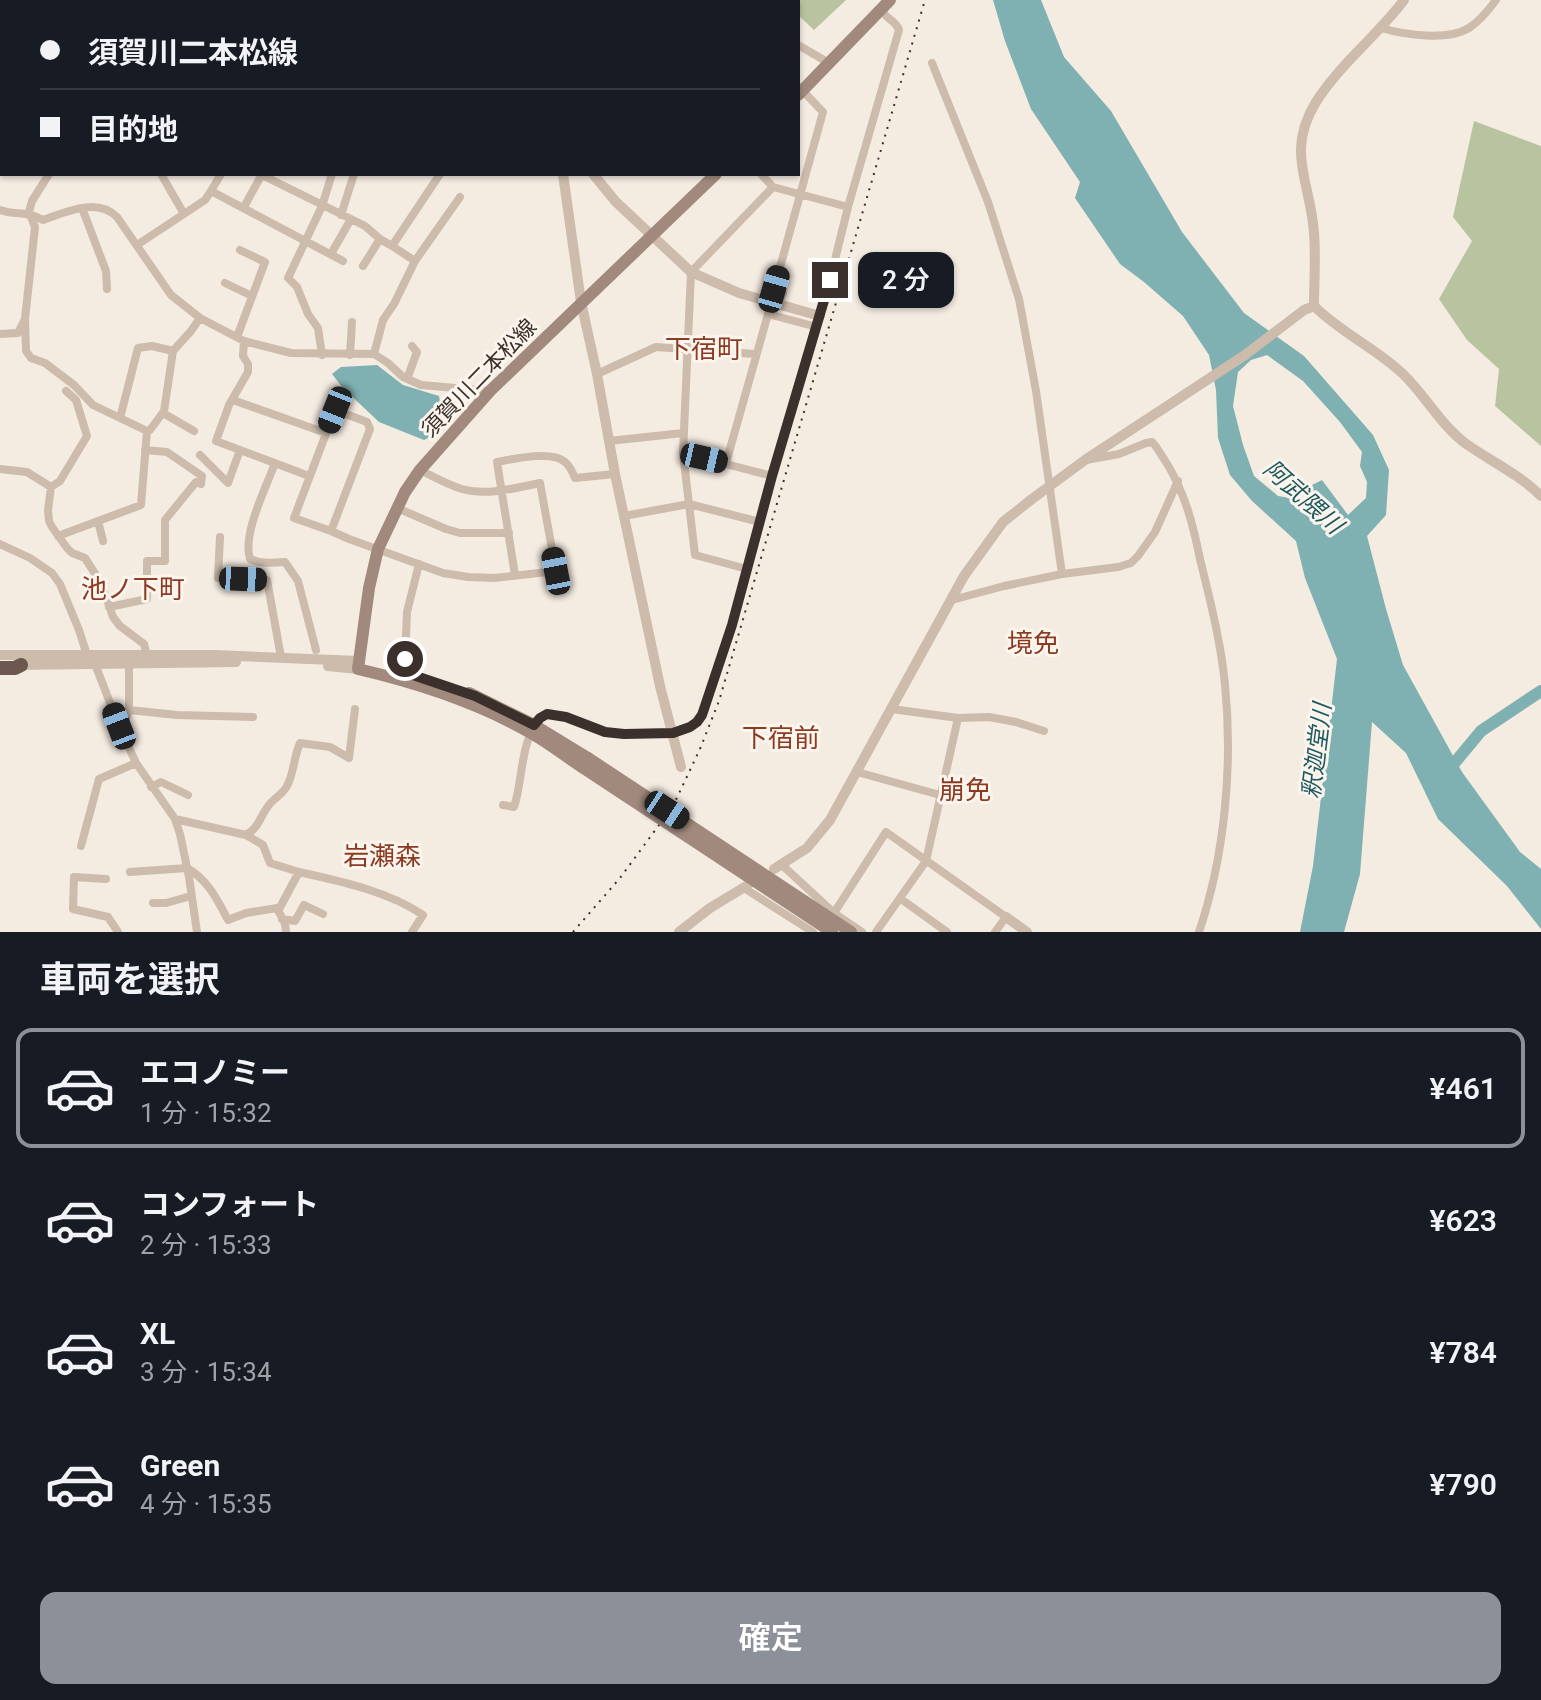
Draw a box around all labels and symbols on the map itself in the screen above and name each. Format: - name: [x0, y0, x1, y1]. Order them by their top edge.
- callout: 2 分: [858, 252, 954, 308]
- route end: [812, 262, 848, 298]
- car: [756, 263, 792, 315]
- street label: 須賀川二本松線: [417, 314, 541, 442]
- district label: 下宿町: [665, 334, 743, 364]
- car: [315, 383, 355, 437]
- car: [678, 441, 730, 475]
- water label: 阿武隈川: [1258, 454, 1350, 542]
- car: [540, 545, 572, 597]
- car: [219, 566, 267, 592]
- district label: 池ノ下町: [81, 574, 185, 604]
- district label: 境免: [1007, 628, 1059, 658]
- route start: [387, 641, 423, 677]
- car: [99, 699, 139, 753]
- water label: 釈迦堂川: [1297, 699, 1337, 800]
- district label: 下宿前: [742, 723, 820, 753]
- district label: 崩免: [939, 775, 991, 805]
- car: [640, 787, 694, 833]
- district label: 岩瀬森: [343, 841, 421, 871]

